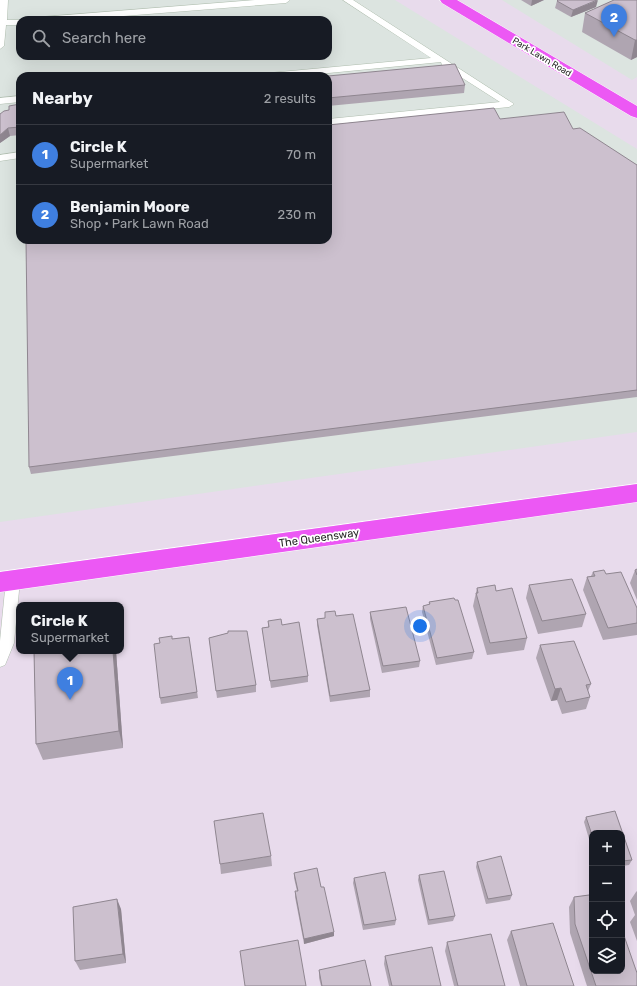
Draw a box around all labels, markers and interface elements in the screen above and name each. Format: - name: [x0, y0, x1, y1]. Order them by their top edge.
- pin: 2: [601, 4, 627, 37]
- search box: [16, 16, 332, 60]
- icon: search: [30, 27, 52, 49]
- text: Search here: [62, 29, 146, 47]
- street label: Park Lawn Road: [511, 35, 573, 79]
- text: Nearby: [32, 88, 93, 108]
- text: 2 results: [264, 91, 316, 106]
- text: Circle K: [70, 138, 127, 156]
- text: 1: [42, 147, 48, 162]
- text: 70 m: [286, 147, 316, 162]
- text: Supermarket: [70, 156, 148, 171]
- text: Benjamin Moore: [70, 198, 190, 216]
- text: 2: [41, 207, 49, 222]
- text: 230 m: [278, 207, 316, 222]
- text: Shop · Park Lawn Road: [70, 216, 209, 231]
- street label: The Queensway: [278, 526, 360, 550]
- popup: [16, 602, 124, 654]
- text: Circle K: [31, 612, 88, 630]
- your location: [410, 616, 430, 636]
- text: Supermarket: [31, 630, 109, 645]
- pin: 1: [57, 667, 83, 700]
- map controls: [589, 830, 625, 974]
- button: +: [589, 830, 625, 866]
- button: −: [589, 866, 625, 902]
- button: locate: [589, 902, 625, 938]
- button: layers: [589, 938, 625, 974]

